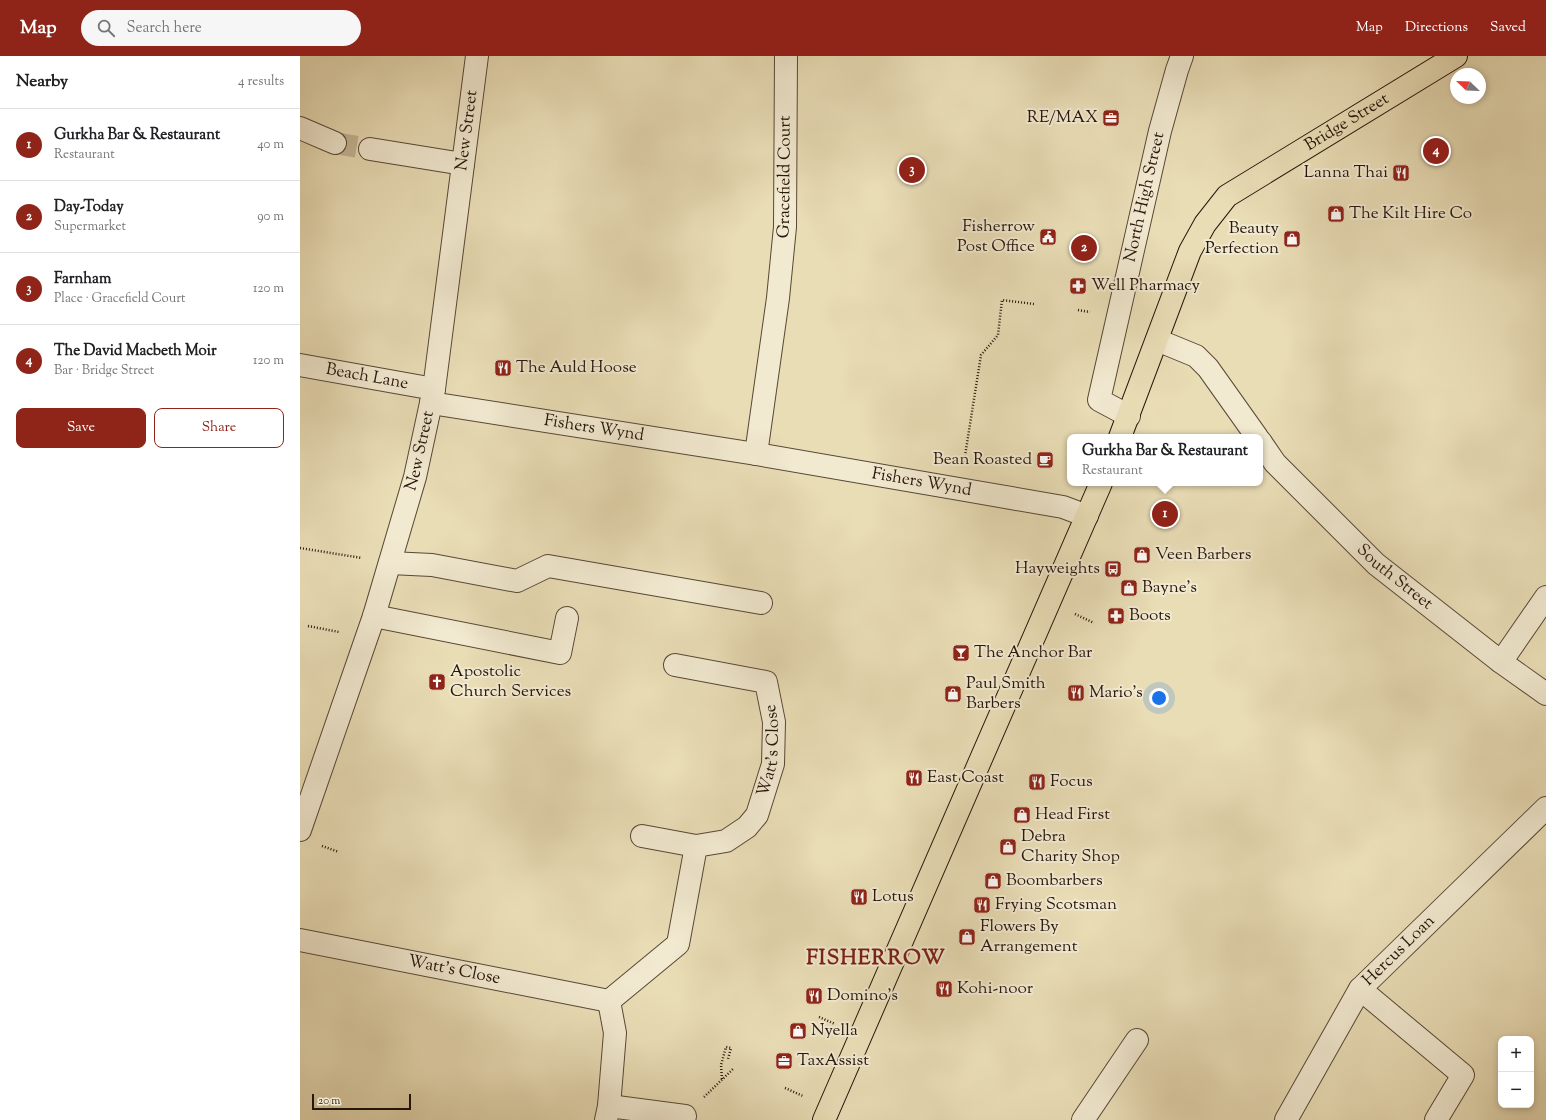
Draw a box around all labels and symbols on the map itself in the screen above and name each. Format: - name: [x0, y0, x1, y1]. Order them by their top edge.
- north arrow: [1450, 68, 1486, 104]
- street label: Bridge Street: [1300, 87, 1394, 158]
- street label: New Street: [450, 89, 485, 172]
- place label: RE/MAX: [1027, 106, 1098, 130]
- office icon: RE/MAX: [1101, 108, 1121, 128]
- street label: Gracefield Court: [772, 115, 798, 239]
- street label: North High Street: [1119, 130, 1171, 264]
- pin: 4: [1423, 136, 1449, 166]
- pin: 3: [899, 155, 925, 185]
- place label: Lanna Thai: [1304, 161, 1388, 185]
- restaurant icon: Lanna Thai: [1391, 163, 1411, 183]
- place label: The Kilt Hire Co: [1349, 202, 1472, 226]
- shop icon: The Kilt Hire Co: [1326, 204, 1346, 224]
- place label: Fisherrow Post Office: [957, 215, 1035, 259]
- place label: Beauty Perfection: [1205, 217, 1280, 261]
- public building icon: Fisherrow Post Office: [1038, 227, 1058, 247]
- shop icon: Beauty Perfection: [1282, 229, 1302, 249]
- pin: 2: [1071, 233, 1097, 263]
- place label: Well Pharmacy: [1091, 274, 1201, 298]
- pharmacy icon: Well Pharmacy: [1068, 276, 1088, 296]
- place label: The Auld Hoose: [516, 356, 637, 380]
- street label: Beach Lane: [324, 358, 410, 396]
- restaurant icon: The Auld Hoose: [493, 358, 513, 378]
- street label: New Street: [400, 409, 441, 494]
- street label: Fishers Wynd: [542, 409, 646, 448]
- place label: Bean Roasted: [933, 448, 1032, 472]
- cafe icon: Bean Roasted: [1035, 450, 1055, 470]
- street label: Fishers Wynd: [870, 462, 974, 503]
- pin: 1: [1152, 499, 1178, 529]
- street label: South Street: [1351, 539, 1438, 616]
- place label: Veen Barbers: [1155, 543, 1252, 567]
- shop icon: Veen Barbers: [1132, 545, 1152, 565]
- place label: Hayweights: [1015, 557, 1100, 581]
- bus stop icon: Hayweights: [1103, 559, 1123, 579]
- place label: Bayne's: [1142, 576, 1197, 600]
- shop icon: Bayne's: [1119, 578, 1139, 598]
- place label: Boots: [1129, 604, 1171, 628]
- pharmacy icon: Boots: [1106, 606, 1126, 626]
- place label: The Anchor Bar: [974, 641, 1093, 665]
- bar icon: The Anchor Bar: [951, 643, 971, 663]
- place label: Apostolic Church Services: [450, 660, 572, 704]
- church icon: Apostolic Church Services: [427, 672, 447, 692]
- place label: Paul Smith Barbers: [966, 672, 1046, 716]
- place label: Mario's: [1089, 681, 1143, 705]
- restaurant icon: Mario's: [1066, 683, 1086, 703]
- shop icon: Paul Smith Barbers: [943, 684, 963, 704]
- your location: [1149, 688, 1169, 708]
- street label: Watt's Close: [751, 702, 786, 800]
- place label: East Coast: [927, 766, 1004, 790]
- restaurant icon: East Coast: [904, 768, 924, 788]
- place label: Focus: [1050, 770, 1093, 794]
- restaurant icon: Focus: [1027, 772, 1047, 792]
- place label: Head First: [1035, 803, 1110, 827]
- shop icon: Head First: [1012, 805, 1032, 825]
- place label: Debra Charity Shop: [1021, 825, 1120, 869]
- shop icon: Debra Charity Shop: [998, 837, 1018, 857]
- place label: Boombarbers: [1006, 869, 1103, 893]
- shop icon: Boombarbers: [983, 871, 1003, 891]
- place label: Lotus: [872, 885, 914, 909]
- restaurant icon: Lotus: [849, 887, 869, 907]
- place label: Frying Scotsman: [995, 893, 1117, 917]
- restaurant icon: Frying Scotsman: [972, 895, 992, 915]
- street label: Hercus Loan: [1357, 910, 1441, 992]
- place label: Flowers By Arrangement: [980, 915, 1078, 959]
- shop icon: Flowers By Arrangement: [957, 927, 977, 947]
- district label: FISHERROW: [806, 944, 946, 974]
- street label: Watt's Close: [406, 950, 502, 991]
- place label: Kohi-noor: [957, 977, 1034, 1001]
- restaurant icon: Kohi-noor: [934, 979, 954, 999]
- place label: Domino's: [827, 984, 898, 1008]
- restaurant icon: Domino's: [804, 986, 824, 1006]
- place label: Nyella: [811, 1019, 858, 1043]
- shop icon: Nyella: [788, 1021, 808, 1041]
- place label: TaxAssist: [797, 1049, 869, 1073]
- office icon: TaxAssist: [774, 1051, 794, 1071]
- scale bar: [312, 1092, 411, 1111]

